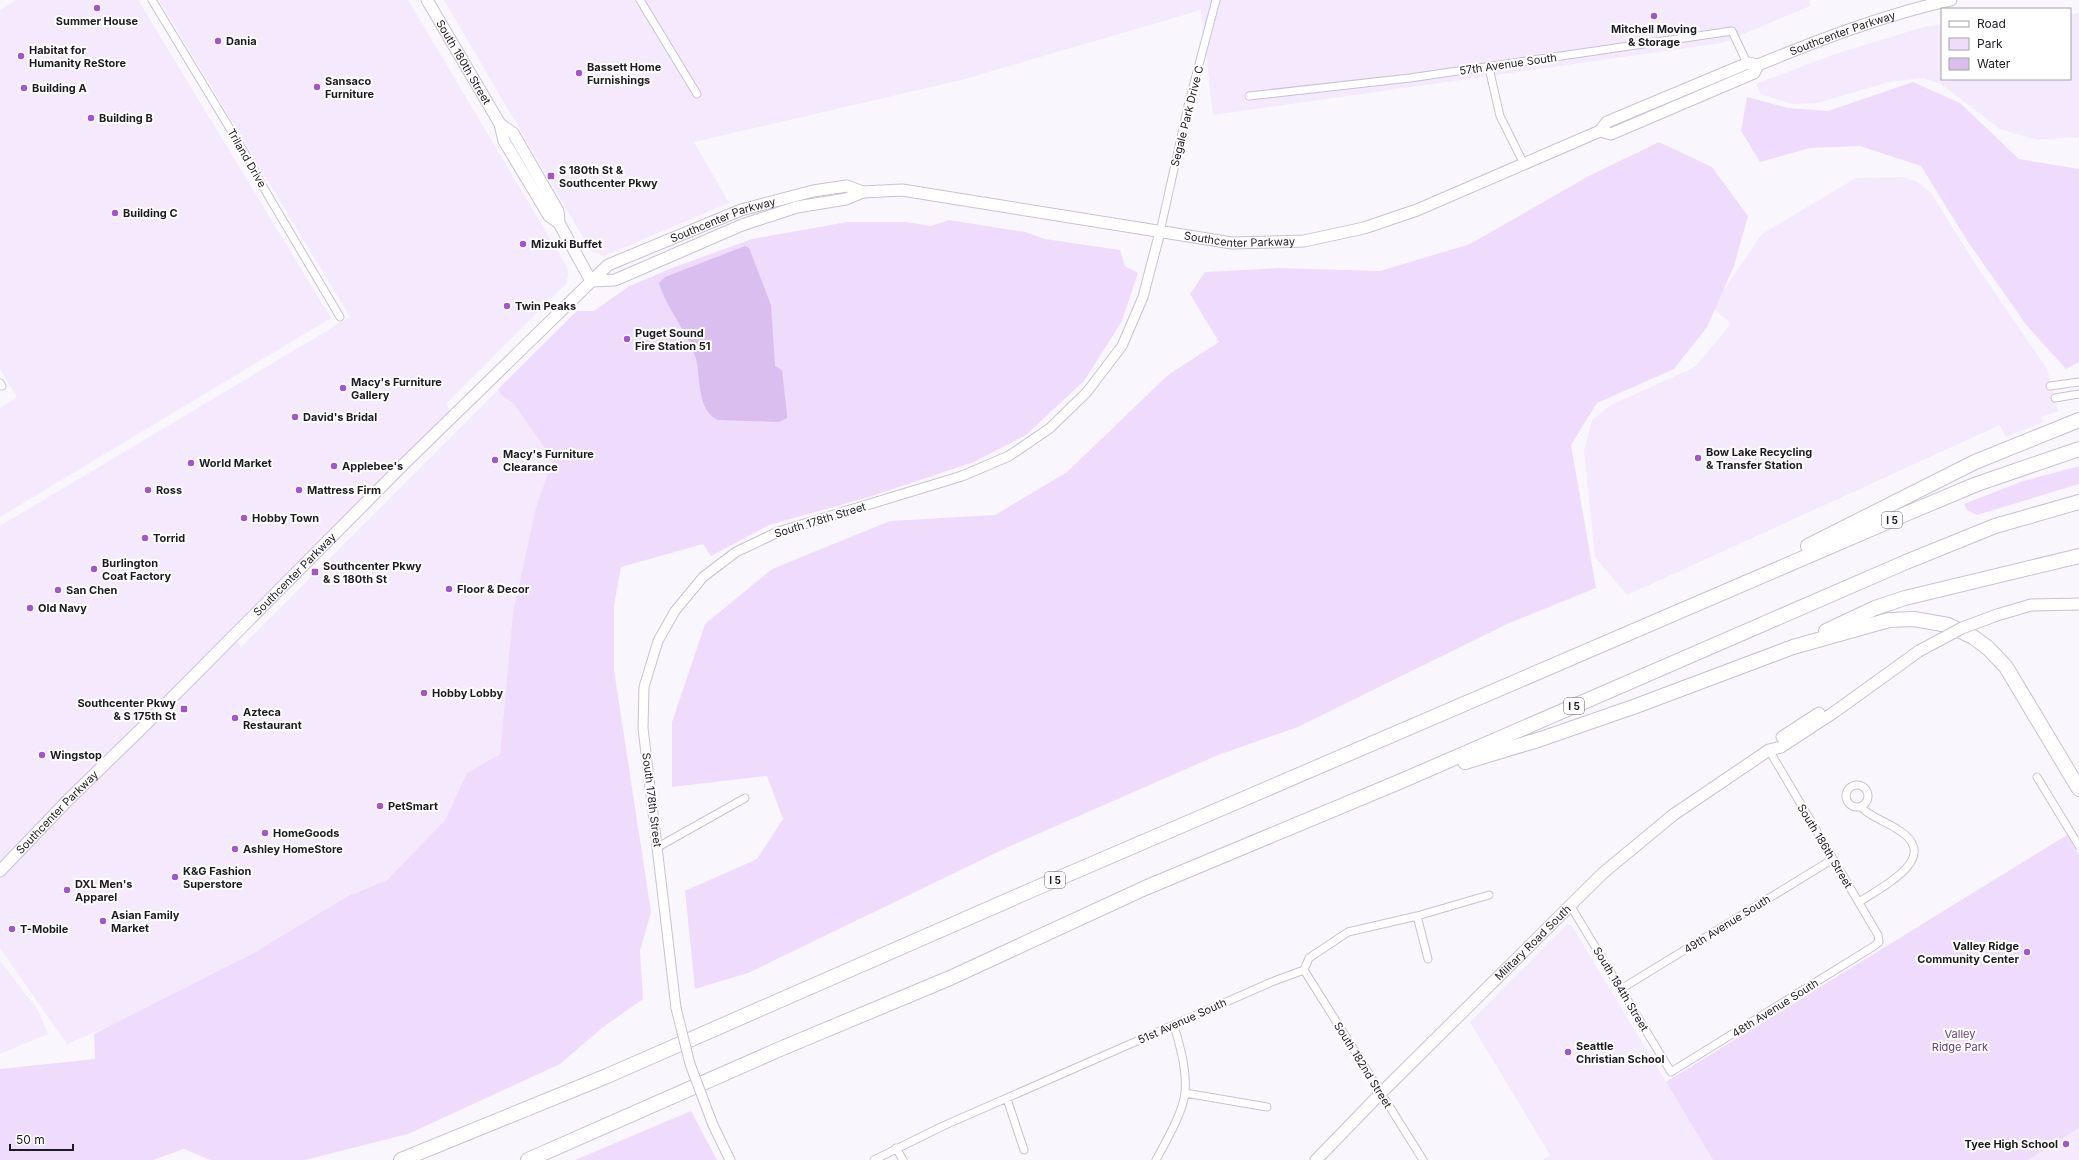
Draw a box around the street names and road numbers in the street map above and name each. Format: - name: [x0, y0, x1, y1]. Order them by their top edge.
- street label: Southcenter Parkway: [1787, 8, 1897, 59]
- street label: South 180th Street: [433, 17, 494, 107]
- street label: 57th Avenue South: [1458, 50, 1558, 78]
- street label: Segale Park Drive C: [1168, 64, 1206, 168]
- street label: Triland Drive: [224, 126, 270, 190]
- street label: Southcenter Parkway: [668, 194, 777, 246]
- street label: Southcenter Parkway: [1183, 228, 1295, 250]
- street label: South 178th Street: [773, 499, 868, 541]
- road number: I 5: [1882, 512, 1902, 528]
- street label: Southcenter Parkway: [250, 530, 339, 619]
- road number: I 5: [1564, 698, 1584, 714]
- street label: South 178th Street: [639, 752, 665, 848]
- street label: Southcenter Parkway: [13, 767, 101, 857]
- street label: South 186th Street: [1794, 801, 1856, 891]
- road number: I 5: [1045, 872, 1065, 888]
- street label: 49th Avenue South: [1681, 892, 1773, 956]
- street label: Military Road South: [1492, 902, 1574, 983]
- street label: South 184th Street: [1590, 944, 1652, 1034]
- street label: 48th Avenue South: [1729, 976, 1821, 1040]
- street label: 51st Avenue South: [1135, 995, 1229, 1047]
- street label: South 182nd Street: [1331, 1019, 1395, 1111]

